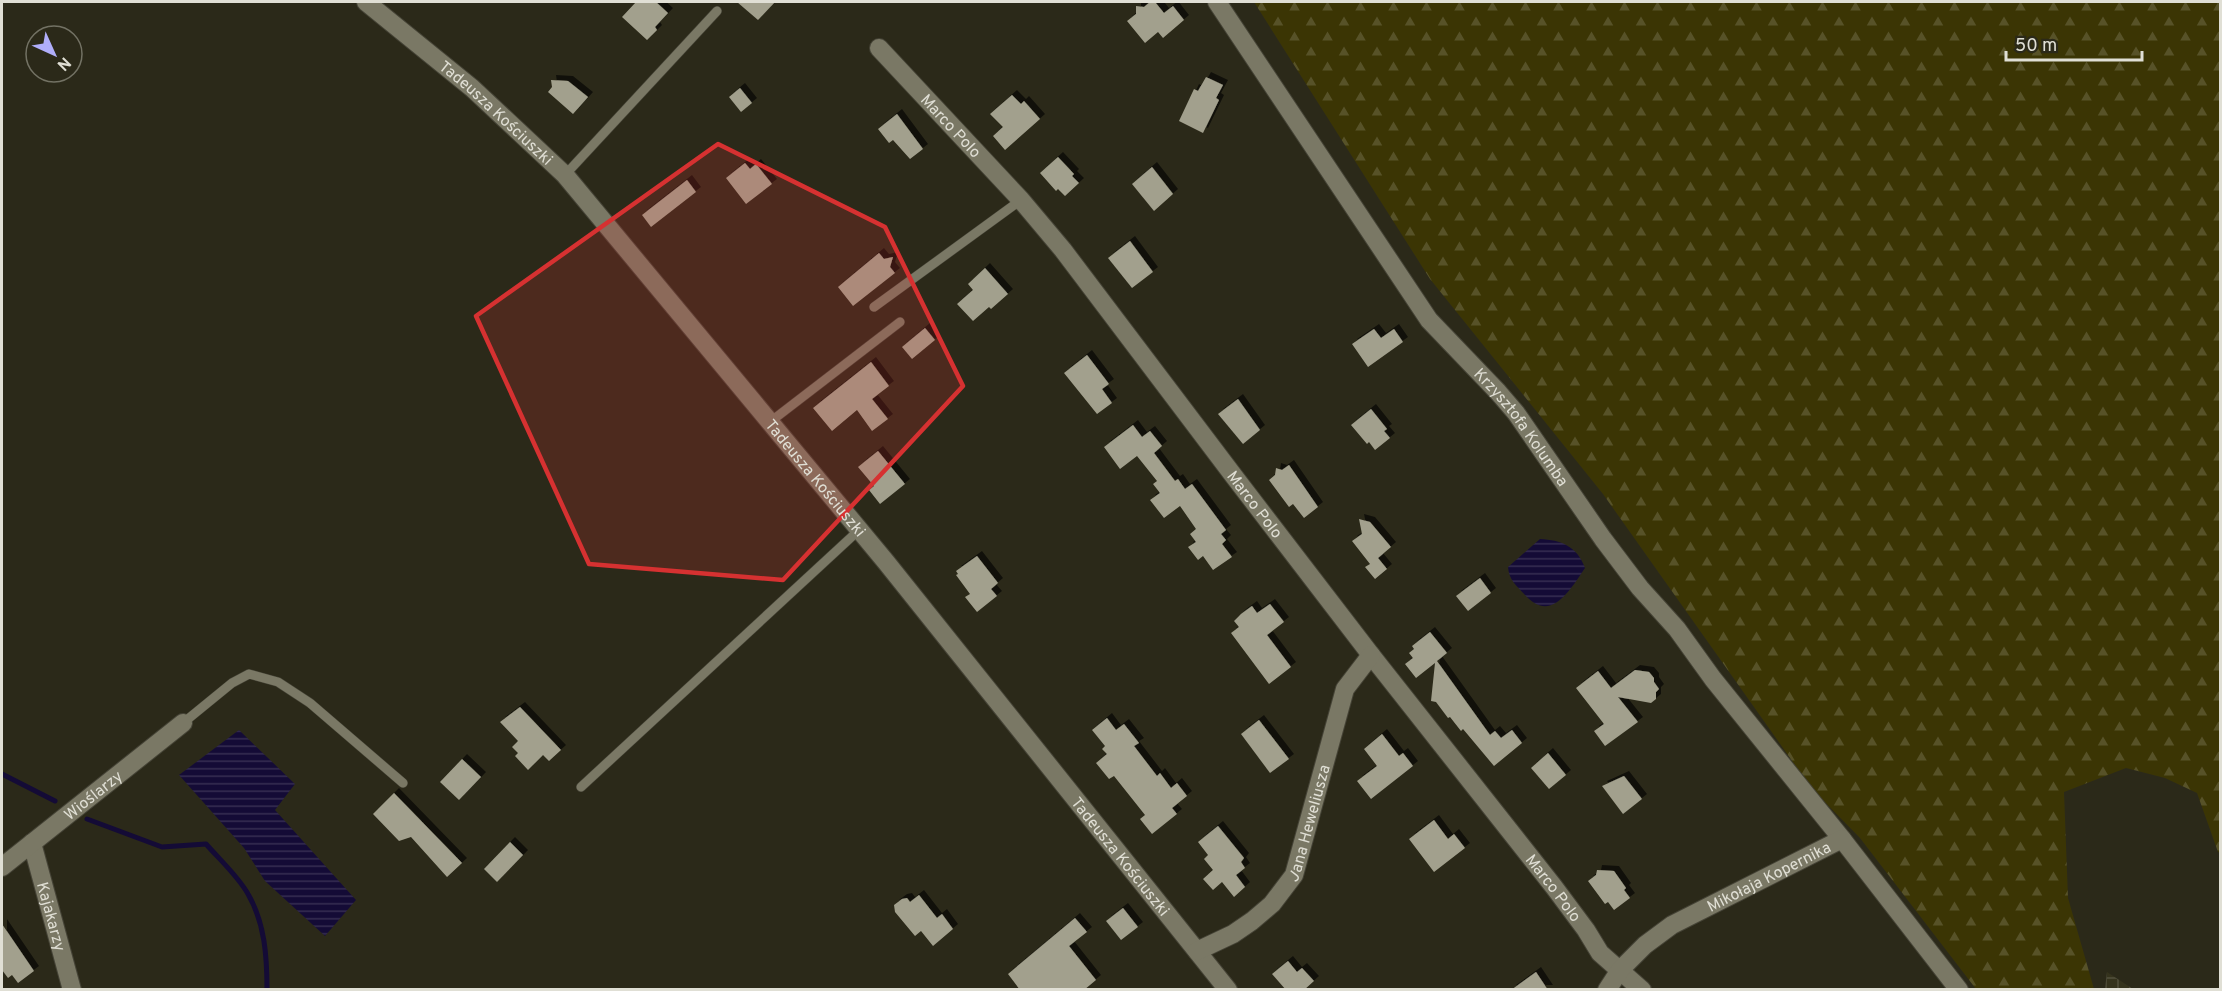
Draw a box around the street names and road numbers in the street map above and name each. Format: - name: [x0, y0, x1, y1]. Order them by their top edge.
- street label: Tadeusza Kościuszki: [434, 57, 556, 170]
- street label: Marco Polo: [915, 91, 985, 163]
- street label: Krzysztofa Kolumba: [1469, 365, 1572, 491]
- street label: Tadeusza Kościuszki: [760, 416, 869, 542]
- street label: Marco Polo: [1221, 468, 1286, 543]
- street label: Jana Heweliusza: [1284, 763, 1336, 886]
- street label: Wioślarzy: [61, 767, 127, 826]
- street label: Tadeusza Kościuszki: [1066, 794, 1173, 921]
- street label: Mikołaja Kopernika: [1704, 838, 1835, 918]
- street label: Marco Polo: [1520, 851, 1585, 927]
- street label: Kajakarzy: [31, 880, 69, 954]

